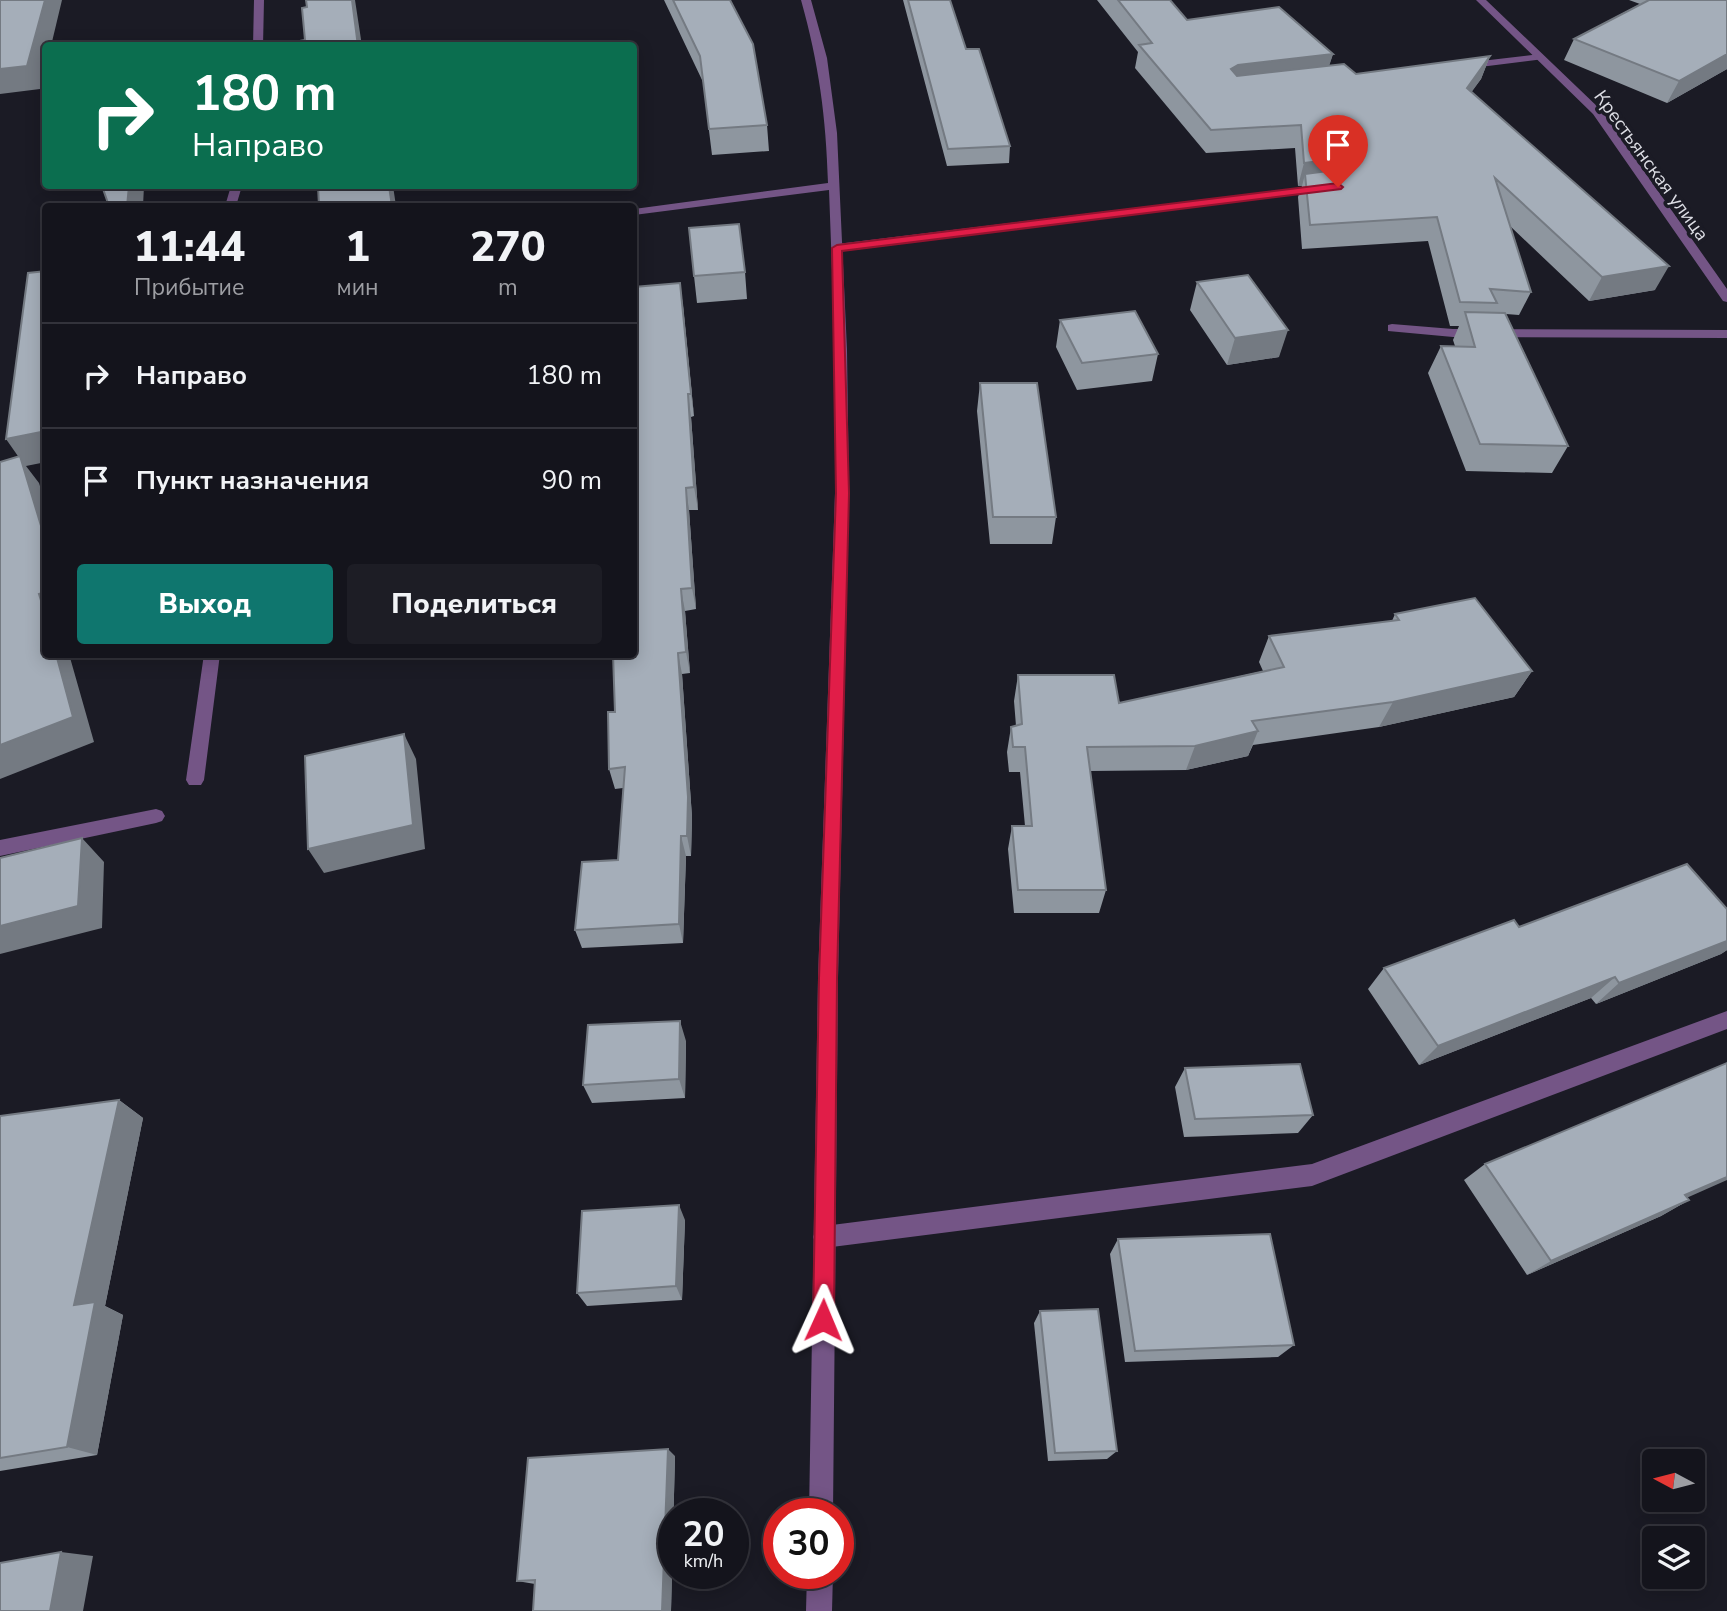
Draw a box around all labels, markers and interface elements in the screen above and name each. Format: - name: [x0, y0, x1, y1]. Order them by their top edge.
- text: 180 m: [192, 60, 336, 127]
- icon: right: [77, 70, 168, 161]
- street label: Крестьянская улица: [1588, 85, 1715, 246]
- pin: [1308, 115, 1368, 187]
- text: Направо: [192, 124, 324, 167]
- icon: arrive: [1319, 126, 1357, 164]
- text: 11:44: [133, 219, 245, 276]
- text: 1: [345, 219, 370, 276]
- text: 270: [470, 219, 546, 276]
- text: Прибытие: [134, 272, 244, 303]
- text: мин: [337, 272, 379, 303]
- text: m: [498, 272, 518, 303]
- icon: right: [77, 357, 115, 395]
- text: Направо: [136, 358, 247, 393]
- text: 180 m: [526, 358, 602, 393]
- icon: arrive: [77, 462, 115, 500]
- text: Пункт назначения: [136, 463, 369, 498]
- text: 90 m: [542, 463, 602, 498]
- button: Выход: [77, 564, 333, 644]
- button: Поделиться: [347, 564, 602, 644]
- position arrow: [786, 1283, 860, 1357]
- north arrow: [1642, 1449, 1704, 1512]
- map controls: [1642, 1449, 1705, 1589]
- speed limit sign: 30: [763, 1498, 854, 1589]
- text: 20: [682, 1511, 725, 1558]
- button: layers: [1642, 1526, 1705, 1589]
- text: km/h: [684, 1549, 723, 1573]

